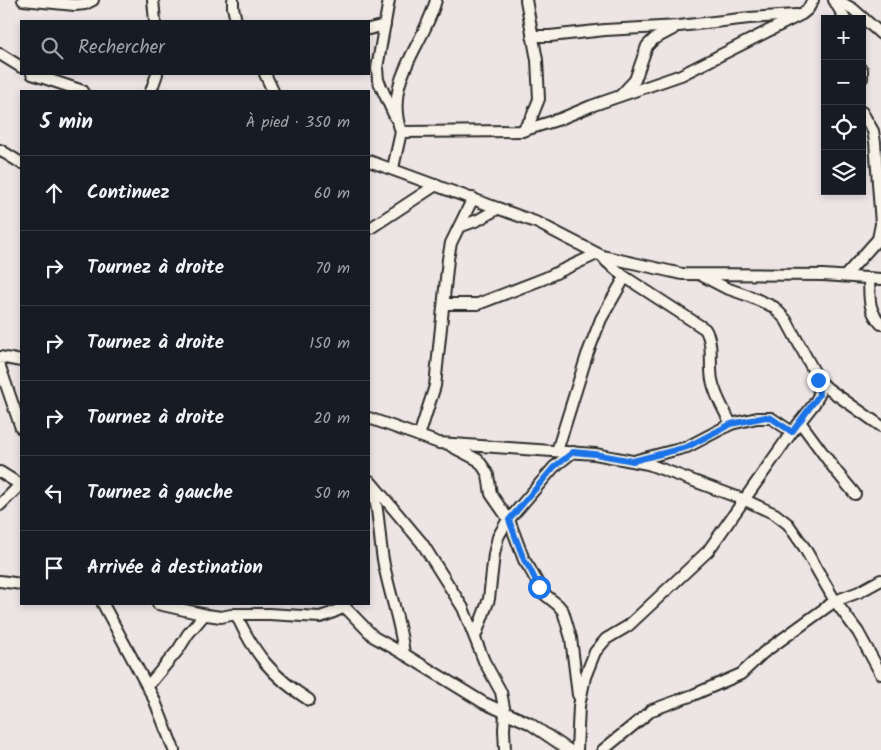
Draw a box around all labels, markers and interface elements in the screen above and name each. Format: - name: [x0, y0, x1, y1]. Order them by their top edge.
- map controls: [821, 15, 866, 195]
- button: +: [821, 15, 866, 60]
- search box: [20, 20, 370, 75]
- text: Rechercher: [78, 33, 165, 63]
- icon: search: [38, 34, 66, 62]
- button: −: [821, 60, 866, 105]
- button: locate: [821, 105, 866, 150]
- text: 5 min: [40, 106, 93, 139]
- text: À pied · 350 m: [246, 110, 350, 135]
- button: layers: [821, 150, 866, 195]
- text: Continuez: [87, 178, 170, 208]
- icon: ahead: [40, 179, 68, 207]
- text: 60 m: [314, 181, 350, 206]
- text: Tournez à droite: [87, 253, 224, 283]
- icon: right: [40, 254, 68, 282]
- text: 70 m: [315, 256, 350, 281]
- text: Tournez à droite: [87, 328, 224, 358]
- icon: right: [40, 329, 68, 357]
- text: 150 m: [309, 331, 350, 356]
- route end: [807, 369, 830, 392]
- text: Tournez à droite: [87, 403, 224, 433]
- icon: right: [40, 404, 68, 432]
- text: 20 m: [314, 406, 350, 431]
- text: Tournez à gauche: [87, 478, 233, 508]
- icon: left: [40, 479, 68, 507]
- text: 50 m: [314, 481, 350, 506]
- text: Arrivée à destination: [87, 553, 263, 583]
- icon: arrive: [40, 554, 68, 582]
- route start: [528, 576, 551, 599]

